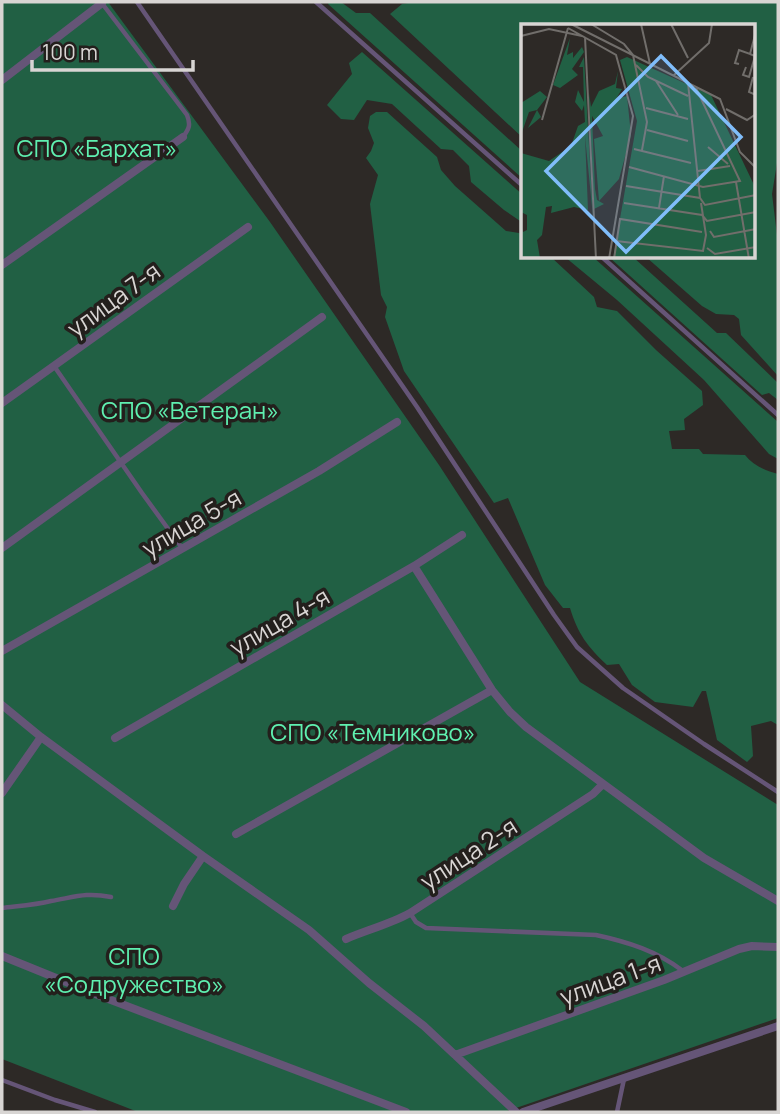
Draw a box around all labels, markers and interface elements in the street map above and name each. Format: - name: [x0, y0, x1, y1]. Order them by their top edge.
- inset map: [521, 24, 756, 259]
- scale bar: [32, 28, 192, 72]
- text: 100 m: [42, 38, 98, 66]
- park label: СПО «Бархат»: [17, 131, 177, 164]
- street label: улица 7-я: [60, 254, 166, 344]
- park label: СПО «Ветеран»: [101, 393, 279, 426]
- street label: улица 5-я: [135, 480, 247, 564]
- street label: улица 4-я: [223, 579, 335, 663]
- park label: СПО «Темниково»: [270, 715, 476, 748]
- street label: улица 2-я: [413, 809, 523, 897]
- park label: СПО «Содружество»: [44, 939, 224, 1000]
- street label: улица 1-я: [555, 945, 665, 1013]

